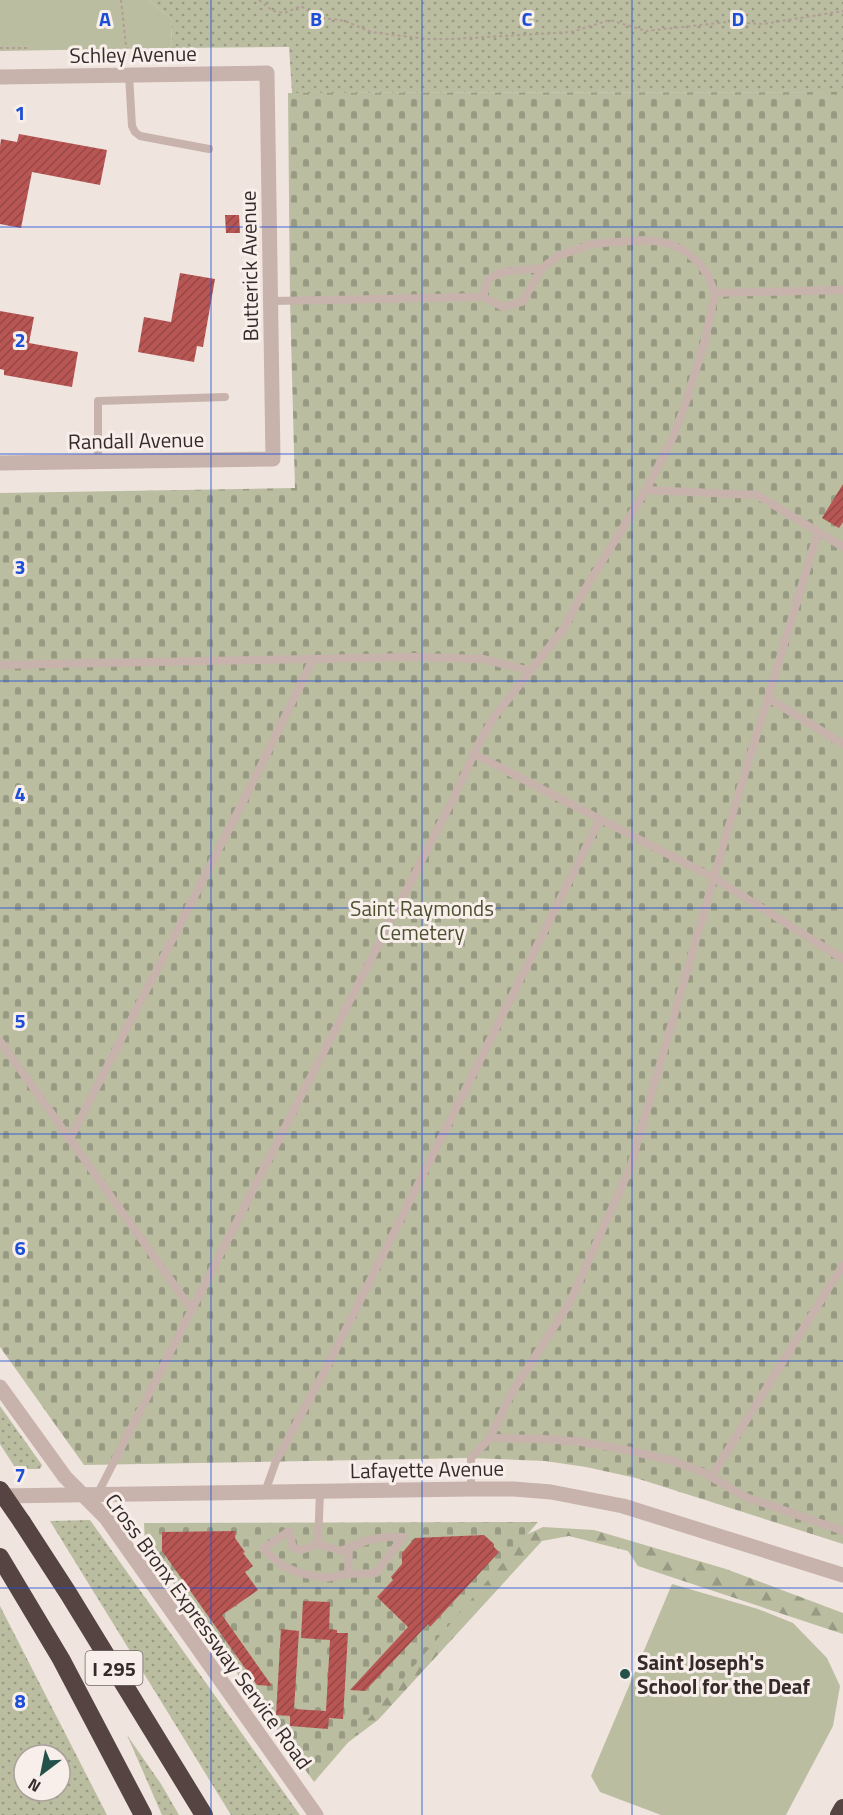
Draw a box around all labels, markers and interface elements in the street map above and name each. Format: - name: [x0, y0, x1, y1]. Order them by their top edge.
- text: A: [99, 3, 111, 34]
- text: B: [310, 3, 322, 34]
- text: C: [522, 3, 533, 34]
- text: D: [732, 3, 744, 34]
- street label: Schley Avenue: [69, 37, 197, 71]
- text: 1: [14, 97, 26, 128]
- street label: Butterick Avenue: [232, 190, 266, 342]
- text: 2: [14, 324, 26, 355]
- street label: Randall Avenue: [68, 423, 204, 457]
- text: 3: [14, 551, 26, 582]
- text: 4: [14, 778, 26, 809]
- park label: Saint Raymonds Cemetery: [350, 892, 494, 948]
- text: 5: [14, 1005, 26, 1036]
- text: 6: [14, 1232, 26, 1263]
- street label: Lafayette Avenue: [350, 1452, 504, 1486]
- text: 7: [14, 1459, 26, 1490]
- street label: Cross Bronx Expressway Service Road: [98, 1486, 320, 1776]
- place label: Saint Joseph's School for the Deaf: [637, 1646, 810, 1702]
- road number: I 295: [86, 1651, 142, 1685]
- marker: Saint Joseph's School for the Deaf: [618, 1667, 632, 1681]
- text: 8: [14, 1685, 26, 1716]
- north arrow: [12, 1743, 72, 1803]
- text: N: [23, 1773, 45, 1799]

